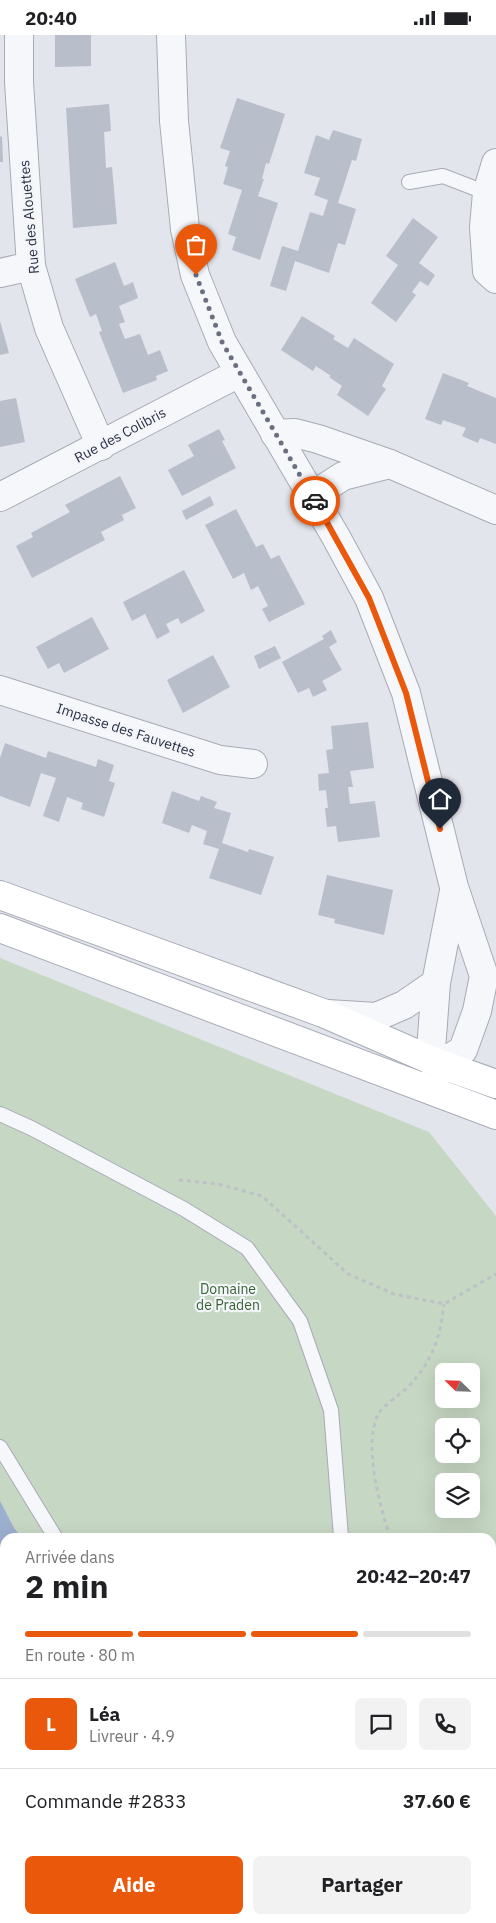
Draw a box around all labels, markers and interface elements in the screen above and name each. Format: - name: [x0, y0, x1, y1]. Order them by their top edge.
- text: 20:40: [25, 6, 77, 30]
- street label: Rue des Alouettes: [15, 159, 43, 275]
- pin: [175, 224, 217, 275]
- icon: bag: [182, 231, 210, 259]
- street label: Rue des Colibris: [71, 403, 169, 467]
- courier: [290, 476, 340, 526]
- icon: car: [301, 487, 329, 515]
- street label: Impasse des Fauvettes: [54, 699, 198, 761]
- pin: [419, 778, 461, 829]
- icon: home: [426, 785, 454, 813]
- park label: Domaine de Praden: [196, 1280, 260, 1314]
- north arrow: [435, 1363, 480, 1407]
- map controls: [435, 1363, 480, 1518]
- button: locate: [435, 1418, 480, 1463]
- button: layers: [435, 1473, 480, 1518]
- text: Arrivée dans: [25, 1547, 115, 1567]
- text: 20:42–20:47: [356, 1564, 471, 1588]
- text: 2 min: [25, 1565, 109, 1607]
- text: En route · 80 m: [25, 1645, 135, 1665]
- button: chat: [355, 1698, 407, 1750]
- button: phone: [419, 1698, 471, 1750]
- text: Léa: [89, 1702, 120, 1726]
- text: L: [46, 1712, 56, 1736]
- text: Livreur · 4.9: [89, 1726, 175, 1746]
- text: Commande #2833: [25, 1789, 187, 1813]
- text: 37.60 €: [403, 1789, 471, 1813]
- button: Aide: [25, 1856, 243, 1914]
- button: Partager: [253, 1856, 471, 1914]

